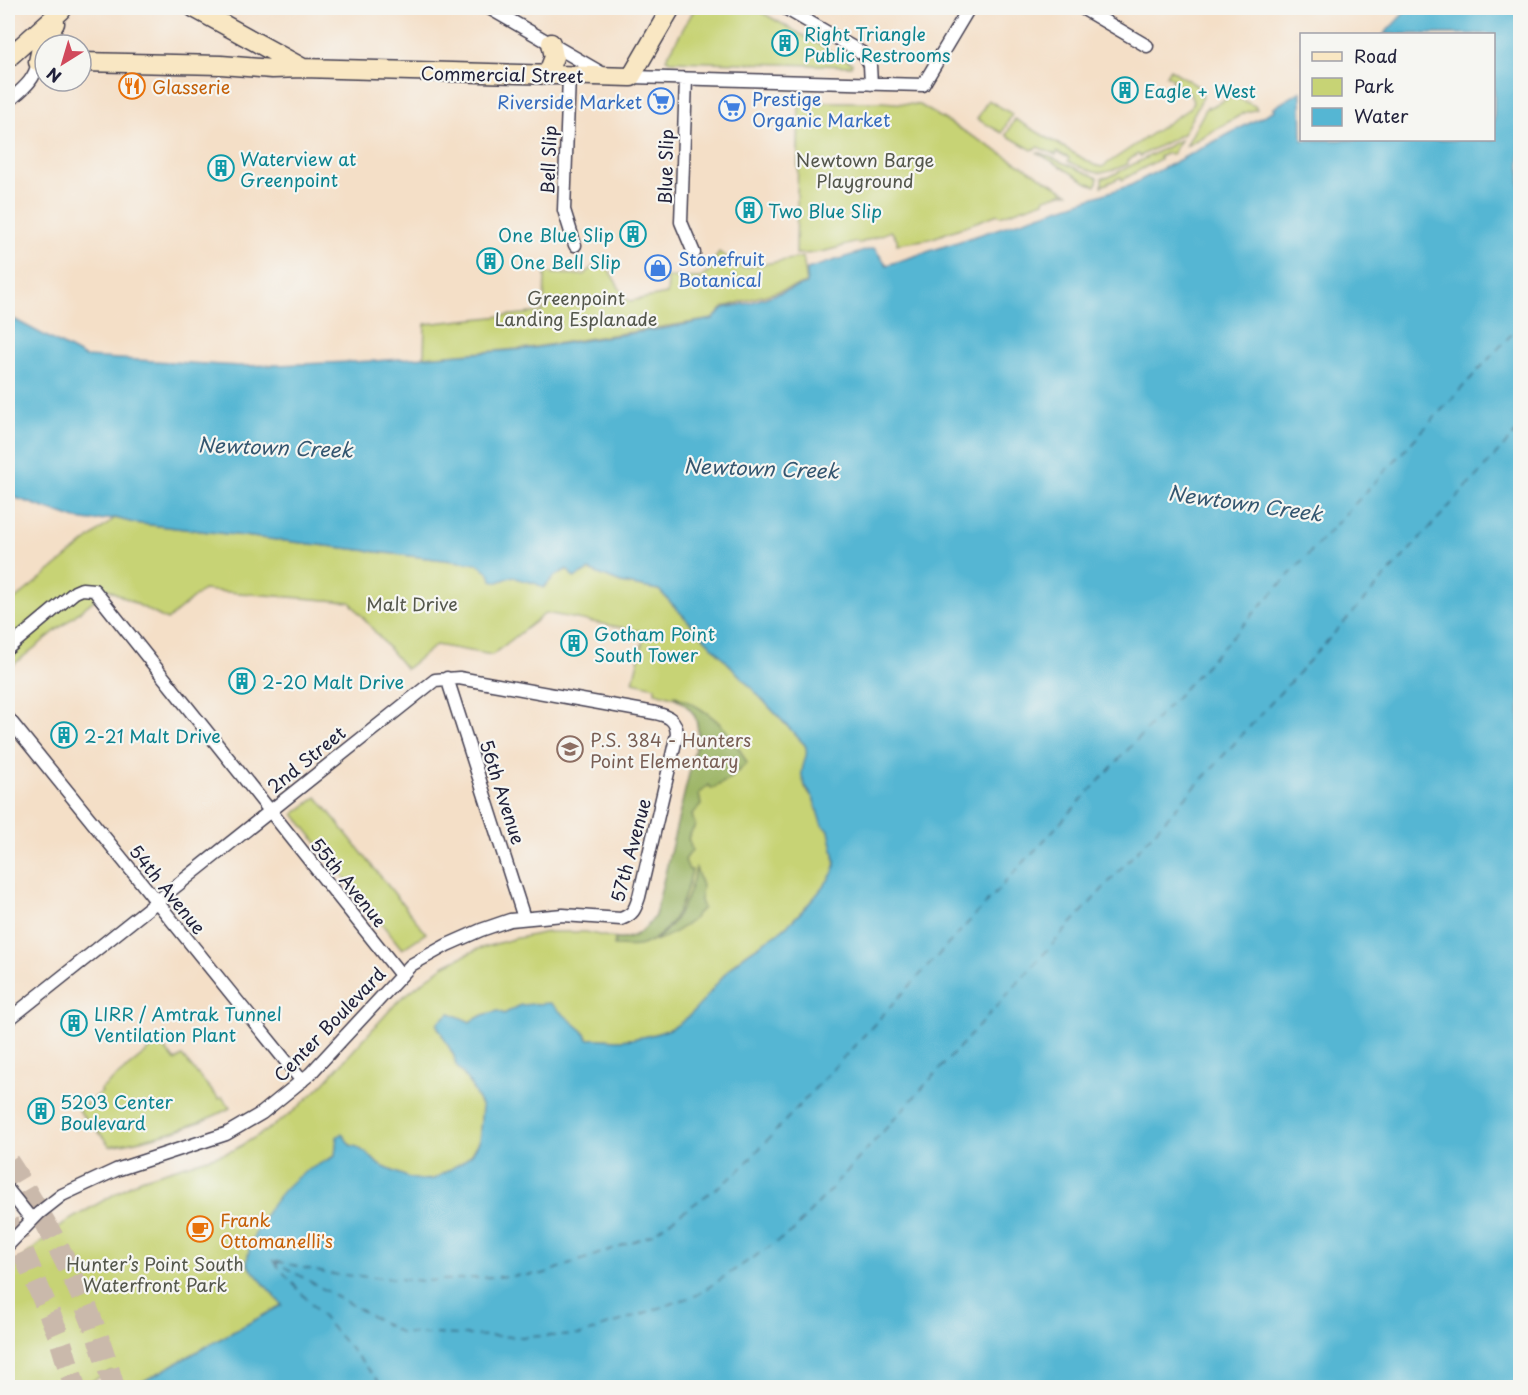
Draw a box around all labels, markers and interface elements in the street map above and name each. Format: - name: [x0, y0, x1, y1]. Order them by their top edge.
- place label: Right Triangle Public Restrooms: [804, 20, 951, 68]
- building icon: Right Triangle Public Restrooms: [770, 28, 800, 58]
- north arrow: [33, 33, 93, 93]
- legend: [1300, 33, 1495, 141]
- text: Road: [1354, 42, 1398, 69]
- street label: Commercial Street: [420, 59, 584, 89]
- text: N: [41, 62, 66, 89]
- restaurant icon: Glasserie: [117, 71, 147, 101]
- text: Park: [1354, 72, 1394, 99]
- place label: Glasserie: [152, 73, 230, 100]
- building icon: Eagle + West: [1110, 75, 1140, 105]
- place label: Eagle + West: [1144, 77, 1256, 104]
- place label: Prestige Organic Market: [752, 85, 890, 133]
- supermarket icon: Riverside Market: [646, 86, 676, 116]
- place label: Riverside Market: [497, 88, 642, 115]
- supermarket icon: Prestige Organic Market: [717, 93, 747, 123]
- text: Water: [1354, 102, 1409, 129]
- street label: Bell Slip: [533, 125, 563, 195]
- street label: Blue Slip: [651, 129, 679, 205]
- place label: Waterview at Greenpoint: [240, 145, 356, 193]
- park label: Newtown Barge Playground: [796, 146, 935, 194]
- building icon: Waterview at Greenpoint: [206, 153, 236, 183]
- building icon: Two Blue Slip: [734, 195, 764, 225]
- place label: Two Blue Slip: [768, 197, 882, 224]
- building icon: One Blue Slip: [618, 219, 648, 249]
- place label: One Blue Slip: [498, 221, 614, 248]
- place label: Stonefruit Botanical: [678, 245, 765, 293]
- building icon: One Bell Slip: [475, 246, 505, 276]
- place label: One Bell Slip: [510, 248, 621, 275]
- shop icon: Stonefruit Botanical: [643, 253, 673, 283]
- park label: Greenpoint Landing Esplanade: [495, 284, 657, 332]
- water label: Newtown Creek: [197, 429, 354, 465]
- water label: Newtown Creek: [683, 450, 840, 486]
- water label: Newtown Creek: [1166, 477, 1325, 529]
- park label: Malt Drive: [366, 590, 458, 617]
- place label: Gotham Point South Tower: [594, 620, 715, 668]
- building icon: Gotham Point South Tower: [559, 628, 589, 658]
- building icon: 2-20 Malt Drive: [227, 666, 257, 696]
- place label: 2-20 Malt Drive: [262, 668, 404, 695]
- street label: 2nd Street: [261, 719, 351, 799]
- building icon: 2-21 Malt Drive: [49, 720, 79, 750]
- place label: 2-21 Malt Drive: [84, 722, 221, 749]
- place label: P.S. 384 - Hunters Point Elementary: [590, 726, 751, 774]
- school or university icon: P.S. 384 - Hunters Point Elementary: [555, 734, 585, 764]
- street label: 56th Avenue: [473, 736, 533, 848]
- street label: 57th Avenue: [603, 795, 657, 905]
- street label: 55th Avenue: [305, 832, 393, 932]
- street label: 54th Avenue: [123, 838, 213, 940]
- street label: Center Boulevard: [267, 960, 391, 1088]
- place label: LIRR / Amtrak Tunnel Ventilation Plant: [94, 1000, 282, 1048]
- building icon: LIRR / Amtrak Tunnel Ventilation Plant: [59, 1008, 89, 1038]
- place label: 5203 Center Boulevard: [60, 1088, 174, 1136]
- building icon: 5203 Center Boulevard: [26, 1096, 56, 1126]
- place label: Frank Ottomanelli's: [220, 1206, 333, 1254]
- cafe icon: Frank Ottomanelli's: [185, 1214, 215, 1244]
- park label: Hunter’s Point South Waterfront Park: [66, 1250, 244, 1298]

